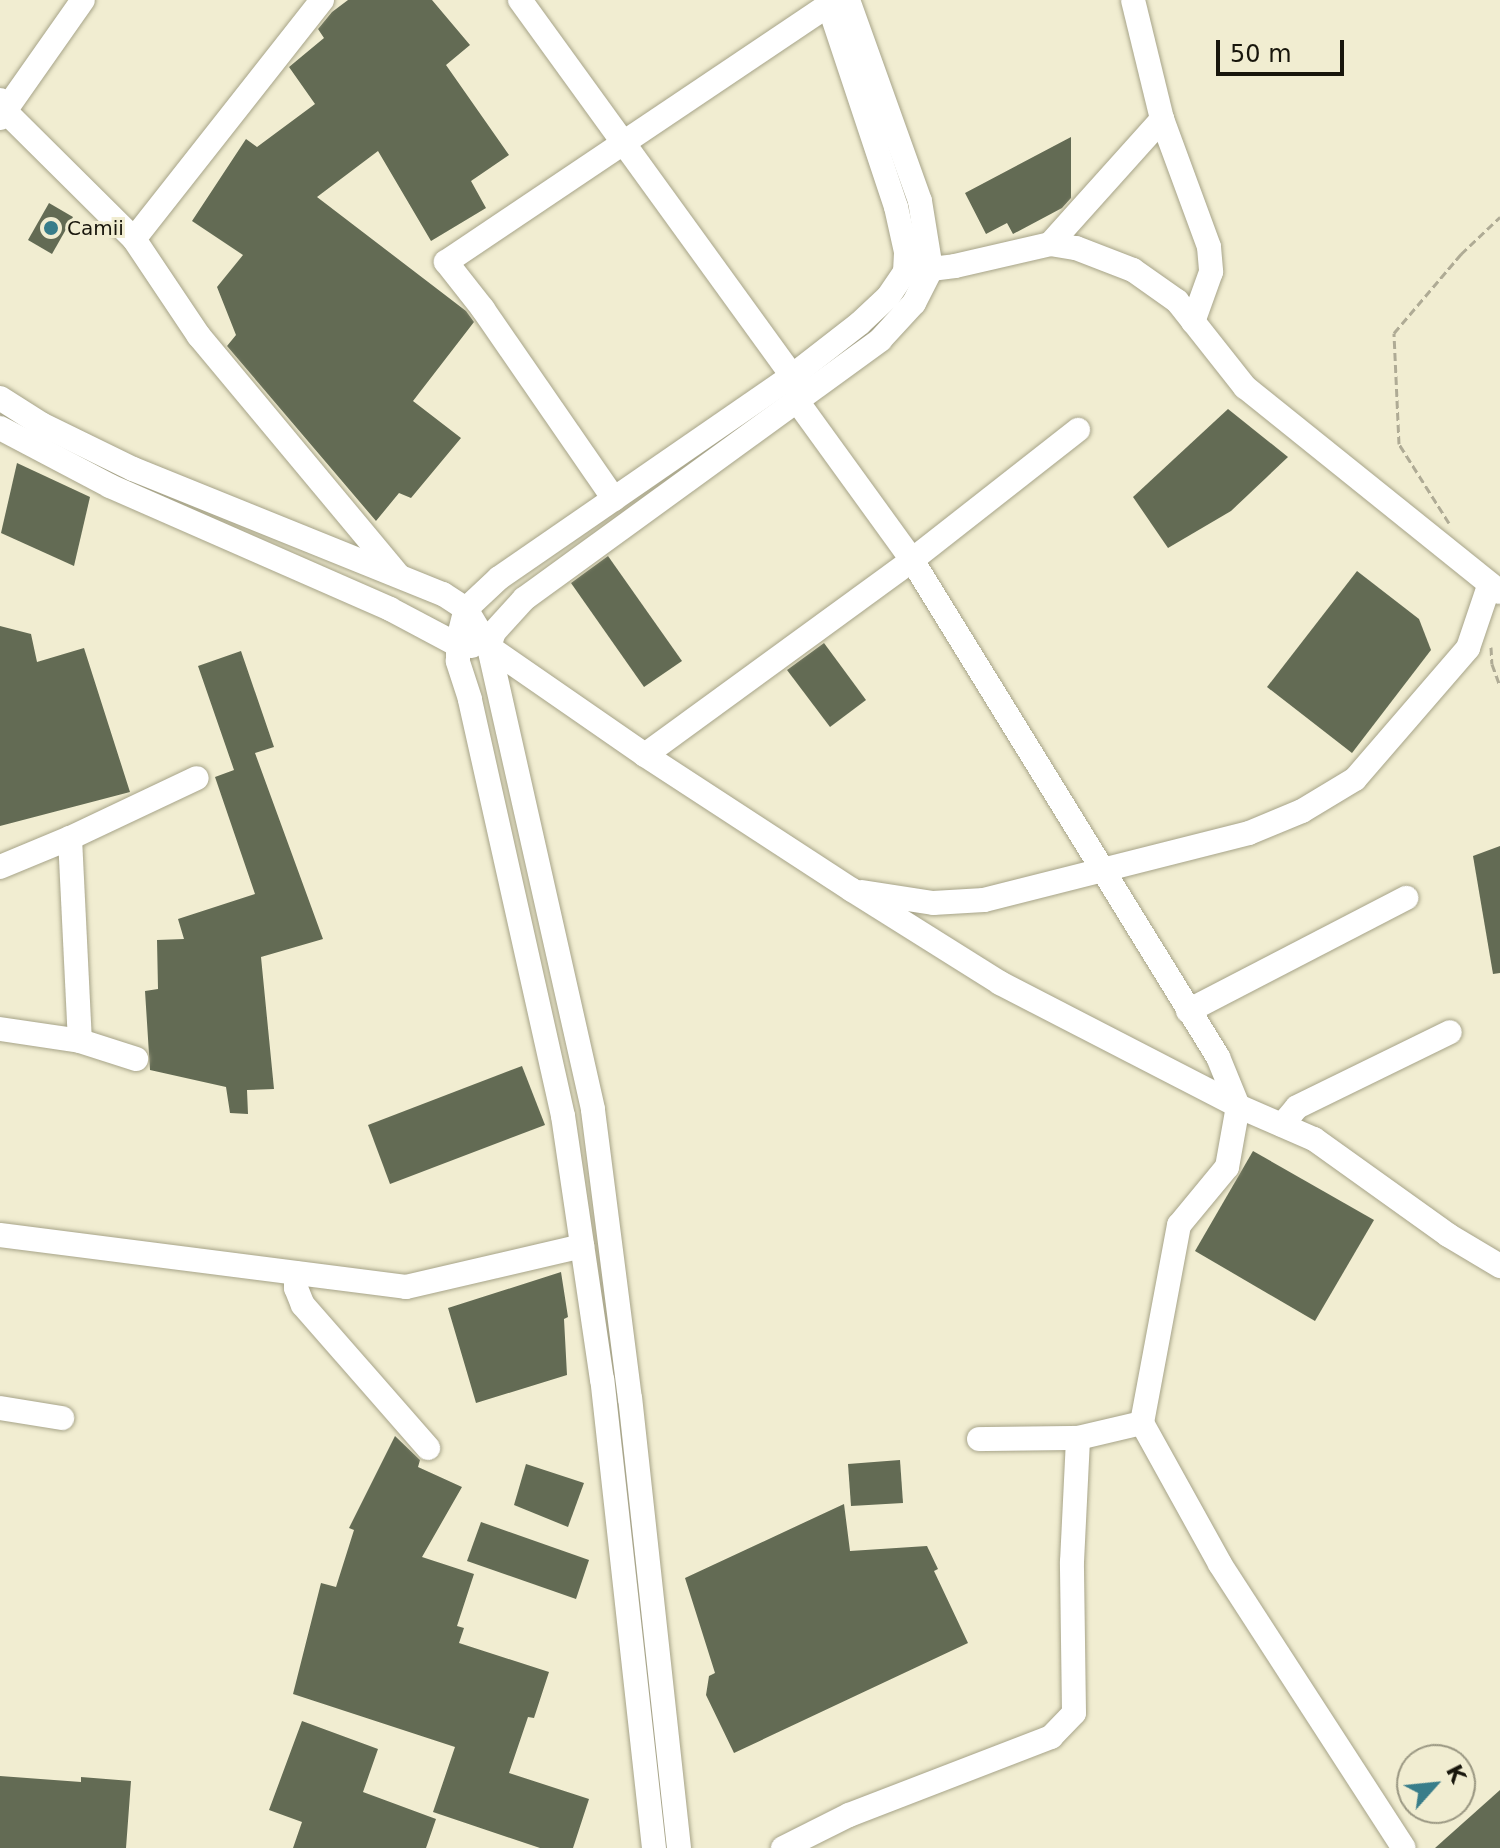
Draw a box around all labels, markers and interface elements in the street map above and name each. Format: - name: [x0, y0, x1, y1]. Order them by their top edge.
- scale bar: [1220, 24, 1348, 74]
- text: 50 m: [1230, 40, 1292, 68]
- place label: Camii: [67, 216, 124, 240]
- marker: Camii: [42, 219, 60, 237]
- north arrow: [1396, 1744, 1476, 1824]
- text: K: [1441, 1761, 1471, 1787]

